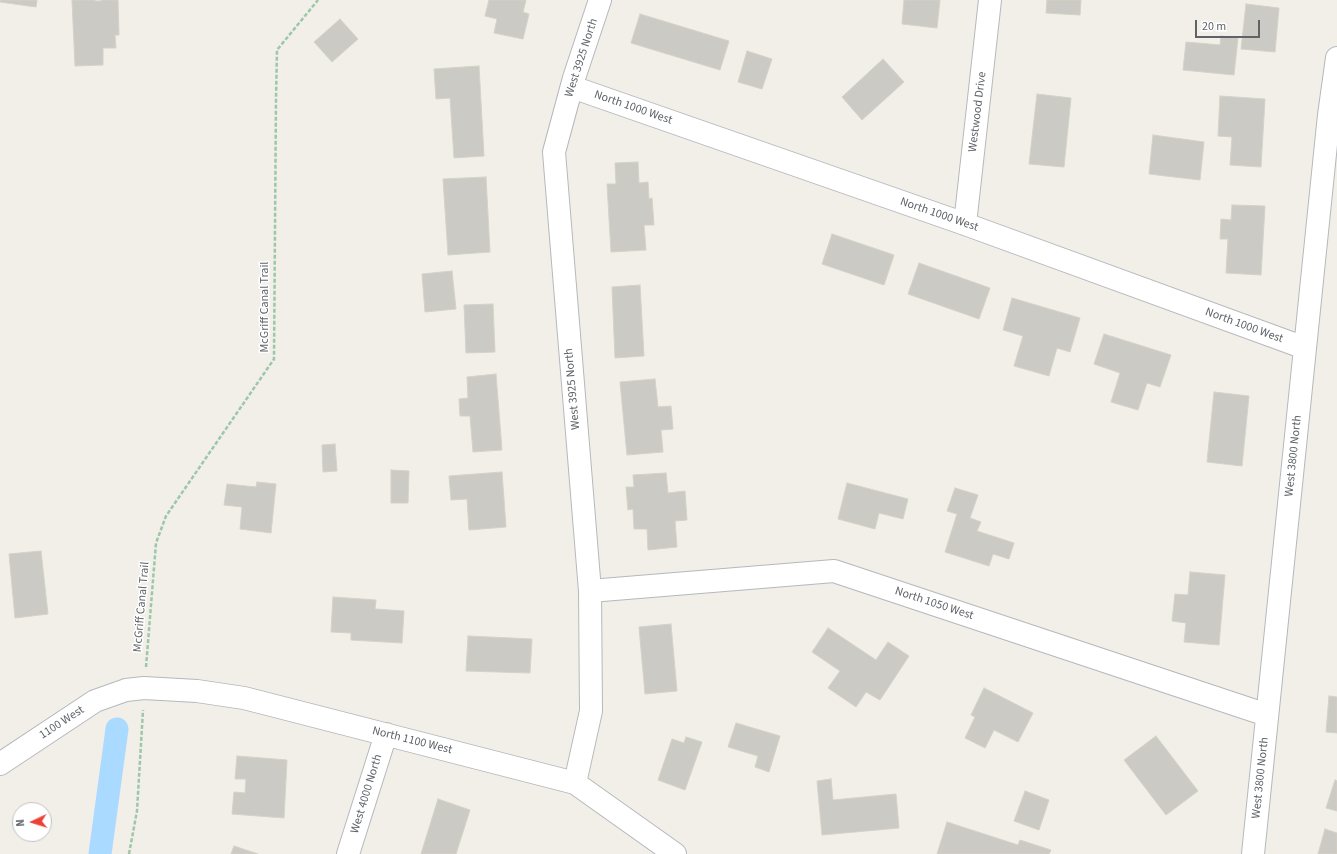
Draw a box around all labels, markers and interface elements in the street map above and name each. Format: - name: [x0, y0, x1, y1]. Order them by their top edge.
- scale bar: [1197, 12, 1262, 38]
- street label: West 3925 North: [562, 17, 602, 99]
- text: 20 m: [1202, 18, 1226, 35]
- street label: Westwood Drive: [966, 71, 990, 153]
- street label: North 1000 West: [592, 88, 674, 128]
- street label: North 1000 West: [898, 195, 980, 235]
- street label: McGriff Canal Trail: [258, 262, 272, 352]
- street label: North 1000 West: [1203, 305, 1285, 347]
- street label: West 3925 North: [562, 348, 584, 430]
- street label: West 3800 North: [1283, 415, 1305, 497]
- street label: McGriff Canal Trail: [131, 561, 153, 653]
- street label: North 1050 West: [893, 584, 975, 624]
- street label: 1100 West: [37, 703, 87, 743]
- street label: North 1100 West: [371, 724, 453, 758]
- street label: West 3800 North: [1250, 737, 1272, 819]
- street label: West 4000 North: [348, 753, 386, 835]
- north arrow: [12, 802, 52, 842]
- text: N: [13, 819, 28, 827]

